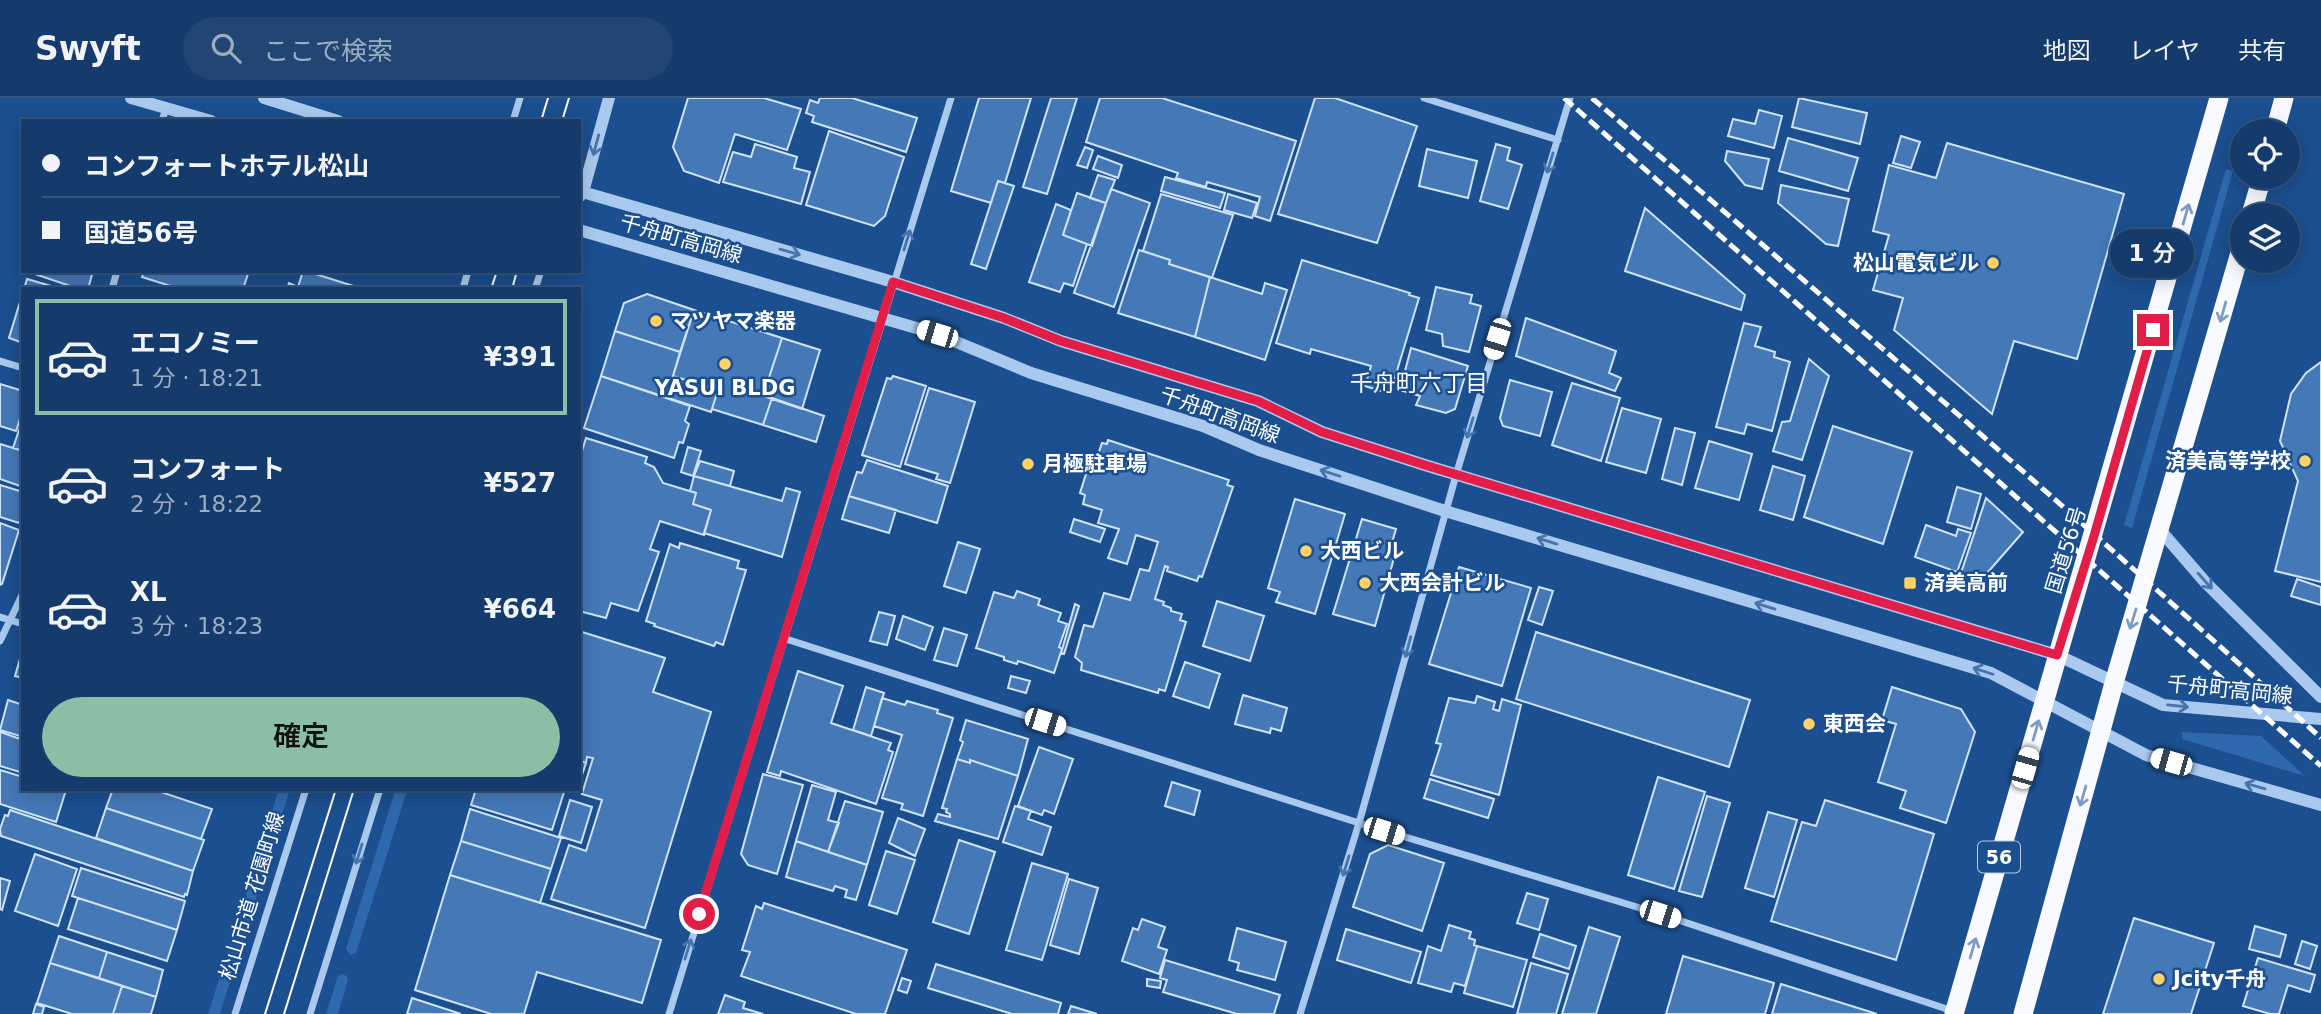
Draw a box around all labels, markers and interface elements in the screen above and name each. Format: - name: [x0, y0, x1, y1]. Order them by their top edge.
- search box: [183, 17, 673, 80]
- text: Swyft: [35, 29, 141, 68]
- icon: search: [207, 29, 245, 67]
- text: ここで検索: [263, 36, 393, 66]
- text: 地図: [2043, 37, 2091, 65]
- text: レイヤ: [2129, 37, 2200, 65]
- text: 共有: [2238, 37, 2286, 65]
- map controls: [2230, 119, 2300, 273]
- button: locate: [2230, 119, 2300, 189]
- one-way arrow: [589, 134, 602, 156]
- text: コンフォートホテル松山: [84, 151, 369, 181]
- one-way arrow: [1543, 152, 1556, 174]
- one-way arrow: [2181, 203, 2194, 225]
- button: layers: [2230, 203, 2300, 273]
- street label: 千舟町高岡線: [617, 210, 745, 268]
- text: 国道56号: [84, 218, 198, 248]
- one-way arrow: [902, 229, 914, 251]
- callout: 1 分: [2111, 229, 2195, 278]
- text: 1 分: [2128, 240, 2176, 266]
- one-way arrow: [779, 247, 801, 260]
- place label: 松山電気ビル: [1853, 251, 1979, 275]
- marker: 松山電気ビル: [1985, 255, 2001, 271]
- one-way arrow: [2215, 301, 2228, 323]
- place label: マツヤマ楽器: [670, 309, 796, 333]
- marker: マツヤマ楽器: [648, 313, 664, 329]
- route end: [2137, 314, 2169, 346]
- car: [1481, 316, 1514, 362]
- car: [914, 318, 961, 350]
- icon: car: [46, 326, 109, 389]
- text: エコノミー: [130, 328, 260, 358]
- text: ¥391: [484, 342, 556, 372]
- marker: YASUI BLDG: [717, 356, 733, 372]
- text: 1 分 · 18:21: [130, 365, 263, 391]
- district label: 千舟町六丁目: [1350, 370, 1488, 396]
- place label: YASUI BLDG: [654, 376, 795, 400]
- street label: 千舟町高岡線: [1157, 382, 1283, 448]
- one-way arrow: [1463, 417, 1476, 439]
- place label: 済美高等学校: [2165, 449, 2291, 473]
- icon: car: [46, 452, 109, 515]
- place label: 月極駐車場: [1042, 452, 1147, 476]
- marker: 済美高等学校: [2297, 453, 2313, 469]
- text: コンフォート: [130, 454, 285, 484]
- marker: 月極駐車場: [1020, 456, 1036, 472]
- one-way arrow: [1320, 466, 1342, 478]
- text: ¥527: [484, 468, 556, 498]
- text: 2 分 · 18:22: [130, 491, 263, 517]
- street label: 国道56号: [2041, 504, 2091, 596]
- one-way arrow: [1537, 534, 1559, 547]
- place label: 大西ビル: [1320, 539, 1404, 563]
- marker: 大西ビル: [1298, 543, 1314, 559]
- place label: 大西会計ビル: [1379, 571, 1505, 595]
- place label: 済美高前: [1924, 571, 2008, 595]
- one-way arrow: [2197, 572, 2214, 589]
- marker: 大西会計ビル: [1357, 575, 1373, 591]
- marker: 済美高前: [1902, 575, 1918, 591]
- text: XL: [130, 577, 167, 607]
- icon: car: [46, 578, 109, 641]
- text: ¥664: [484, 594, 556, 624]
- one-way arrow: [1755, 599, 1777, 612]
- one-way arrow: [2126, 608, 2139, 630]
- text: 3 分 · 18:23: [130, 613, 263, 639]
- one-way arrow: [1400, 635, 1413, 657]
- one-way arrow: [1973, 664, 1995, 676]
- street label: 千舟町高岡線: [2166, 671, 2294, 709]
- button: 確定: [42, 697, 560, 777]
- one-way arrow: [2166, 700, 2188, 713]
- car: [1022, 706, 1069, 738]
- place label: 東西会: [1823, 712, 1886, 736]
- marker: 東西会: [1801, 716, 1817, 732]
- one-way arrow: [2031, 719, 2044, 741]
- car: [2010, 745, 2041, 791]
- car: [2148, 746, 2195, 778]
- one-way arrow: [2245, 779, 2267, 792]
- one-way arrow: [2076, 784, 2089, 807]
- street label: 松山市道 花園町線: [215, 809, 289, 983]
- car: [1361, 815, 1408, 847]
- road number: 56: [1978, 842, 2020, 872]
- one-way arrow: [352, 843, 365, 865]
- one-way arrow: [1338, 854, 1351, 876]
- route start: [683, 898, 715, 930]
- car: [1637, 898, 1684, 930]
- one-way arrow: [683, 938, 696, 960]
- one-way arrow: [1967, 938, 1980, 960]
- place label: Jcity千舟: [2171, 967, 2266, 991]
- marker: Jcity千舟: [2151, 971, 2167, 987]

